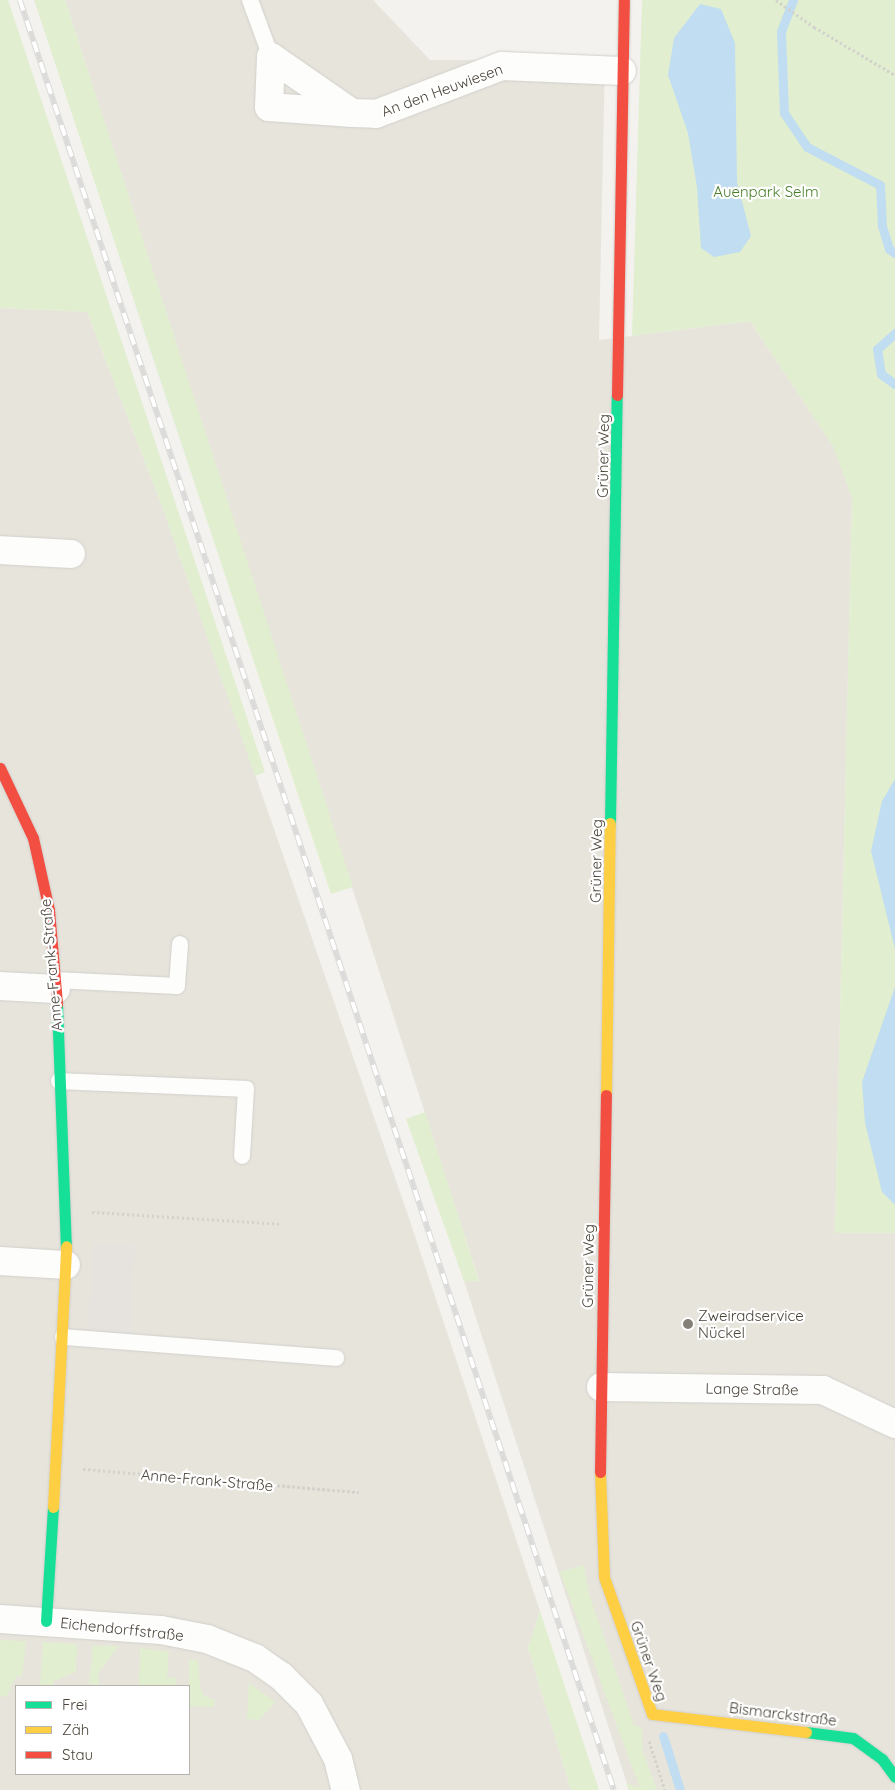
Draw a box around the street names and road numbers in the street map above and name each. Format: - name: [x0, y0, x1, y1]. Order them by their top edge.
- street label: An den Heuwiesen: [379, 60, 505, 120]
- street label: Grüner Weg: [593, 414, 613, 498]
- street label: Grüner Weg: [586, 819, 606, 903]
- street label: Anne-Frank-Straße: [36, 898, 66, 1032]
- street label: Grüner Weg: [578, 1224, 598, 1308]
- street label: Lange Straße: [705, 1379, 799, 1399]
- street label: Anne-Frank-Straße: [140, 1465, 274, 1495]
- street label: Eichendorffstraße: [59, 1614, 185, 1644]
- street label: Grüner Weg: [627, 1618, 671, 1704]
- street label: Bismarckstraße: [728, 1698, 838, 1730]

